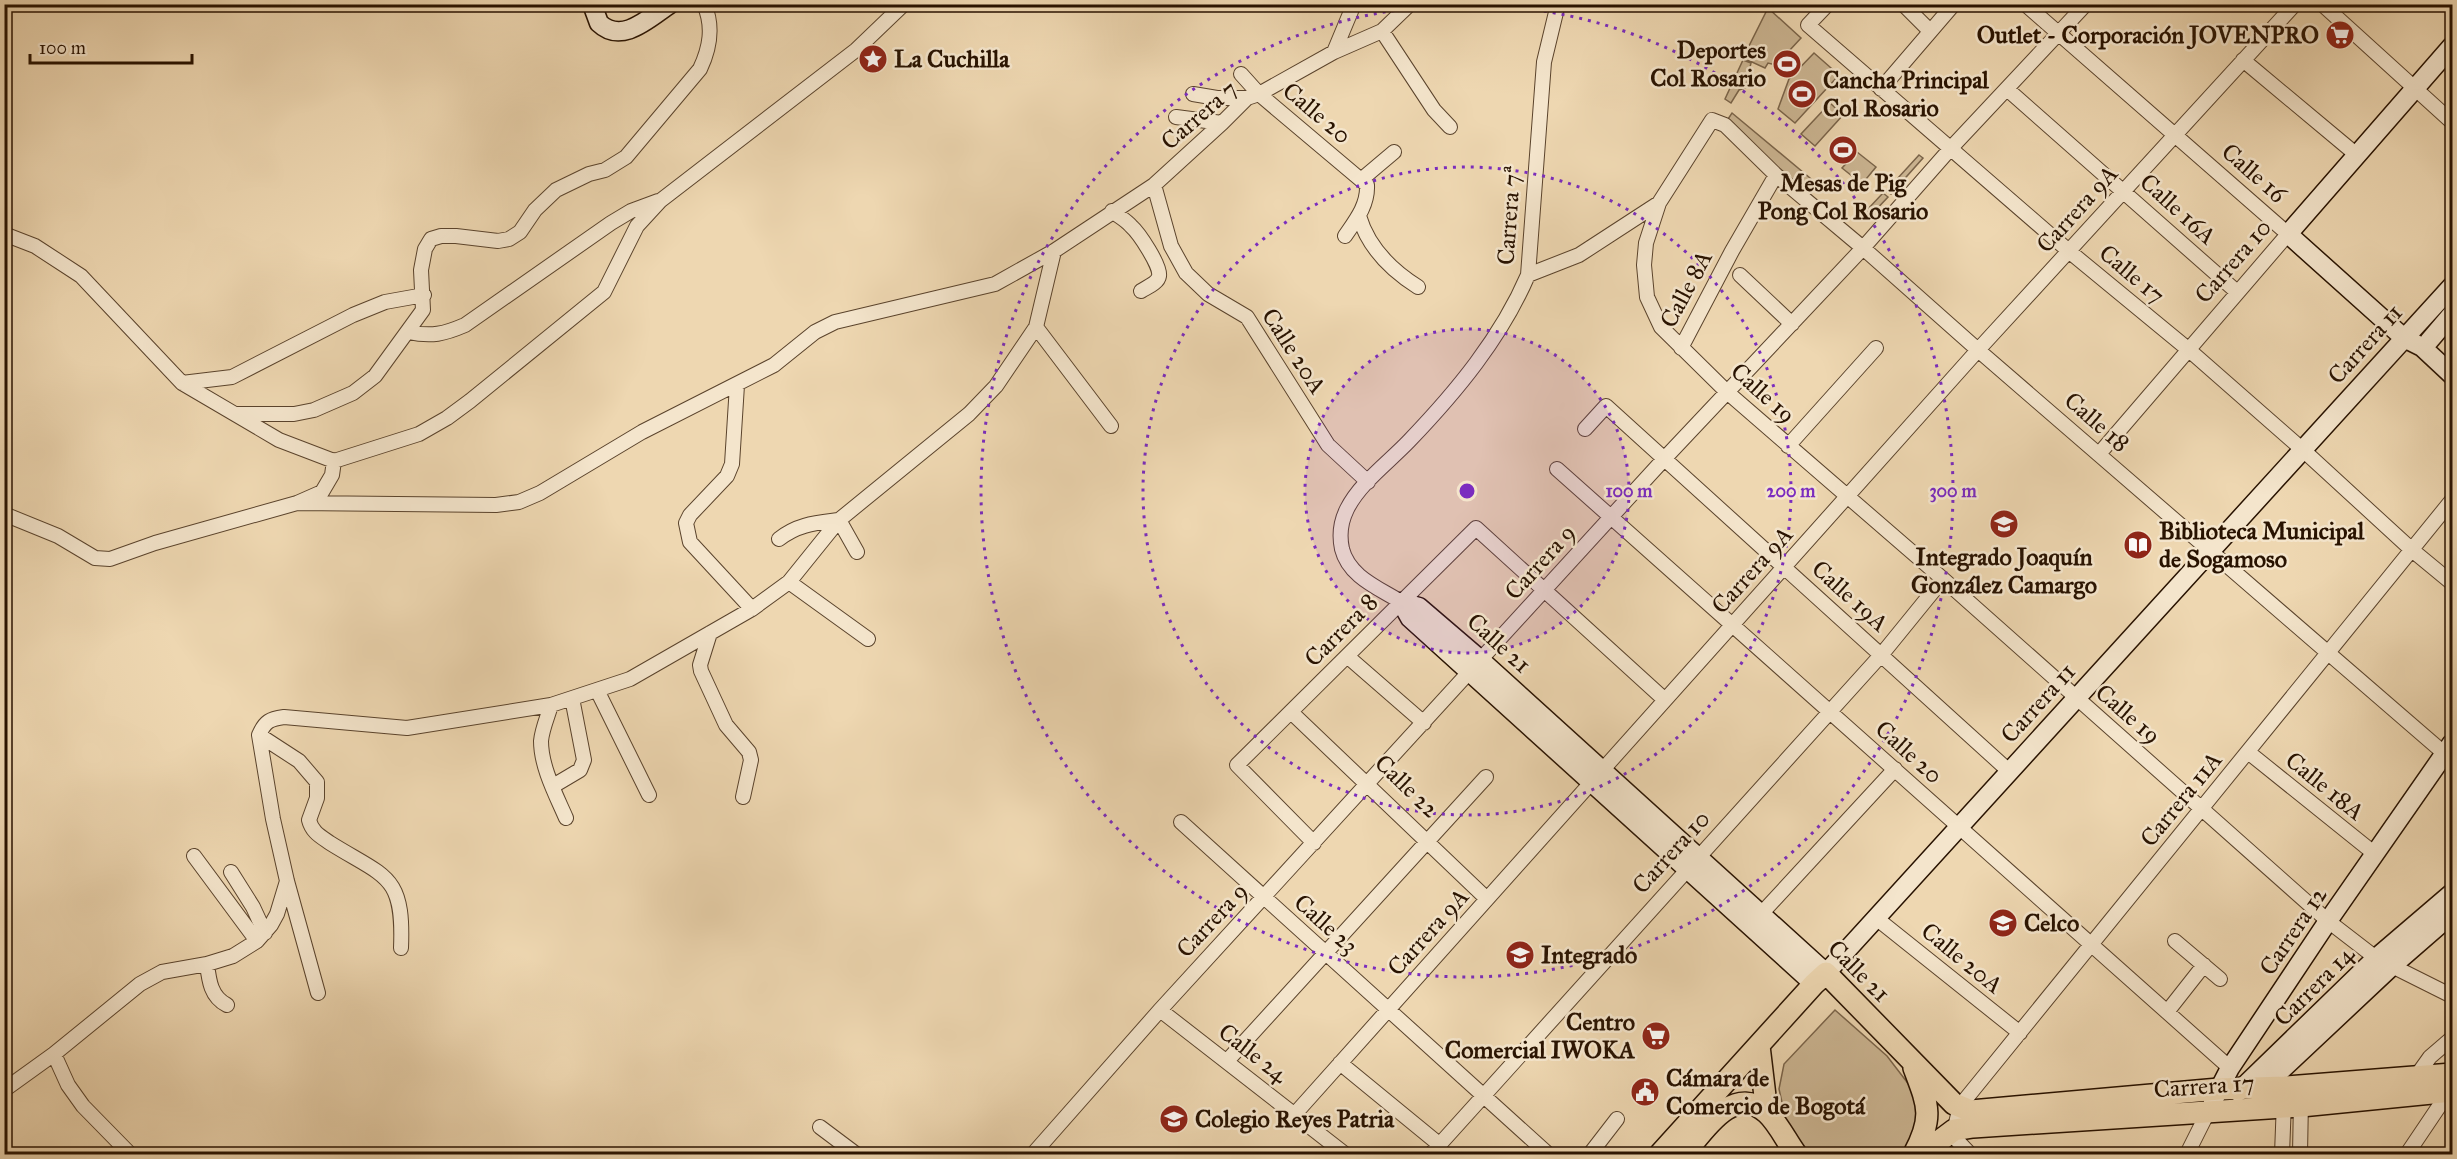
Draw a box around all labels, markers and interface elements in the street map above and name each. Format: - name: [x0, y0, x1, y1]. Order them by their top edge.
- supermarket icon: Outlet - Corporación JOVENPRO: [2324, 19, 2356, 51]
- place label: Outlet - Corporación JOVENPRO: [1977, 20, 2319, 50]
- scale bar: [30, 27, 192, 65]
- place label: Deportes Col Rosario: [1650, 35, 1766, 93]
- text: 100 m: [39, 37, 86, 59]
- place icon: La Cuchilla: [857, 43, 889, 75]
- place label: La Cuchilla: [894, 44, 1010, 74]
- sports icon: Deportes Col Rosario: [1771, 48, 1803, 80]
- place label: Cancha Principal Col Rosario: [1823, 65, 1989, 123]
- street label: Carrera 7: [1155, 74, 1243, 156]
- street label: Calle 20: [1277, 76, 1357, 150]
- sports icon: Cancha Principal Col Rosario: [1786, 78, 1818, 110]
- sports icon: Mesas de Pig Pong Col Rosario: [1827, 134, 1859, 166]
- street label: Calle 16: [2215, 137, 2293, 210]
- street label: Carrera 9A: [2030, 159, 2124, 259]
- street label: Carrera 7ª: [1491, 164, 1527, 266]
- street label: Calle 16A: [2134, 167, 2222, 251]
- place label: Mesas de Pig Pong Col Rosario: [1758, 168, 1928, 226]
- street label: Carrera 10: [2188, 213, 2278, 309]
- street label: Calle 17: [2093, 238, 2171, 310]
- street label: Calle 8A: [1653, 245, 1719, 333]
- street label: Carrera 11: [2321, 298, 2409, 390]
- street label: Calle 20A: [1255, 302, 1333, 400]
- street label: Calle 19: [1724, 356, 1802, 430]
- street label: Calle 18: [2058, 385, 2136, 459]
- text: 100 m: [1606, 480, 1653, 502]
- text: 200 m: [1767, 480, 1816, 502]
- text: 300 m: [1929, 480, 1977, 503]
- centre of rings: [1457, 481, 1477, 501]
- school or university icon: Integrado Joaquín González Camargo: [1988, 508, 2020, 540]
- place label: Biblioteca Municipal de Sogamoso: [2159, 516, 2365, 574]
- street label: Carrera 9: [1498, 518, 1582, 606]
- street label: Carrera 9A: [1705, 520, 1799, 620]
- library icon: Biblioteca Municipal de Sogamoso: [2122, 529, 2154, 561]
- place label: Integrado Joaquín González Camargo: [1911, 542, 2097, 600]
- street label: Calle 19A: [1805, 554, 1895, 638]
- street label: Carrera 8: [1298, 587, 1384, 673]
- street label: Calle 21: [1461, 606, 1537, 680]
- street label: Carrera 11: [1994, 657, 2082, 749]
- street label: Calle 19: [2089, 677, 2167, 751]
- street label: Calle 20: [1869, 714, 1949, 790]
- street label: Carrera 11A: [2134, 745, 2228, 853]
- street label: Calle 18A: [2279, 745, 2371, 827]
- street label: Calle 22: [1368, 748, 1446, 824]
- street label: Carrera 10: [1626, 804, 1716, 900]
- street label: Carrera 9: [1170, 876, 1254, 964]
- street label: Carrera 12: [2253, 881, 2333, 981]
- street label: Carrera 9A: [1381, 882, 1475, 982]
- street label: Calle 23: [1288, 887, 1364, 961]
- school or university icon: Celco: [1987, 907, 2019, 939]
- place label: Celco: [2024, 908, 2079, 938]
- street label: Calle 20A: [1915, 916, 2009, 1000]
- street label: Calle 21: [1822, 934, 1896, 1008]
- school or university icon: Integrado: [1504, 939, 1536, 971]
- street label: Carrera 14: [2268, 939, 2361, 1032]
- place label: Integrado: [1541, 940, 1637, 970]
- place label: Centro Comercial IWOKA: [1445, 1007, 1636, 1065]
- street label: Calle 24: [1212, 1017, 1294, 1090]
- supermarket icon: Centro Comercial IWOKA: [1640, 1020, 1672, 1052]
- place label: Cámara de Comercio de Bogotá: [1666, 1063, 1866, 1121]
- street label: Carrera 17: [2153, 1068, 2255, 1104]
- public building icon: Cámara de Comercio de Bogotá: [1629, 1076, 1661, 1108]
- school or university icon: Colegio Reyes Patria: [1158, 1103, 1190, 1135]
- place label: Colegio Reyes Patria: [1195, 1104, 1395, 1134]

